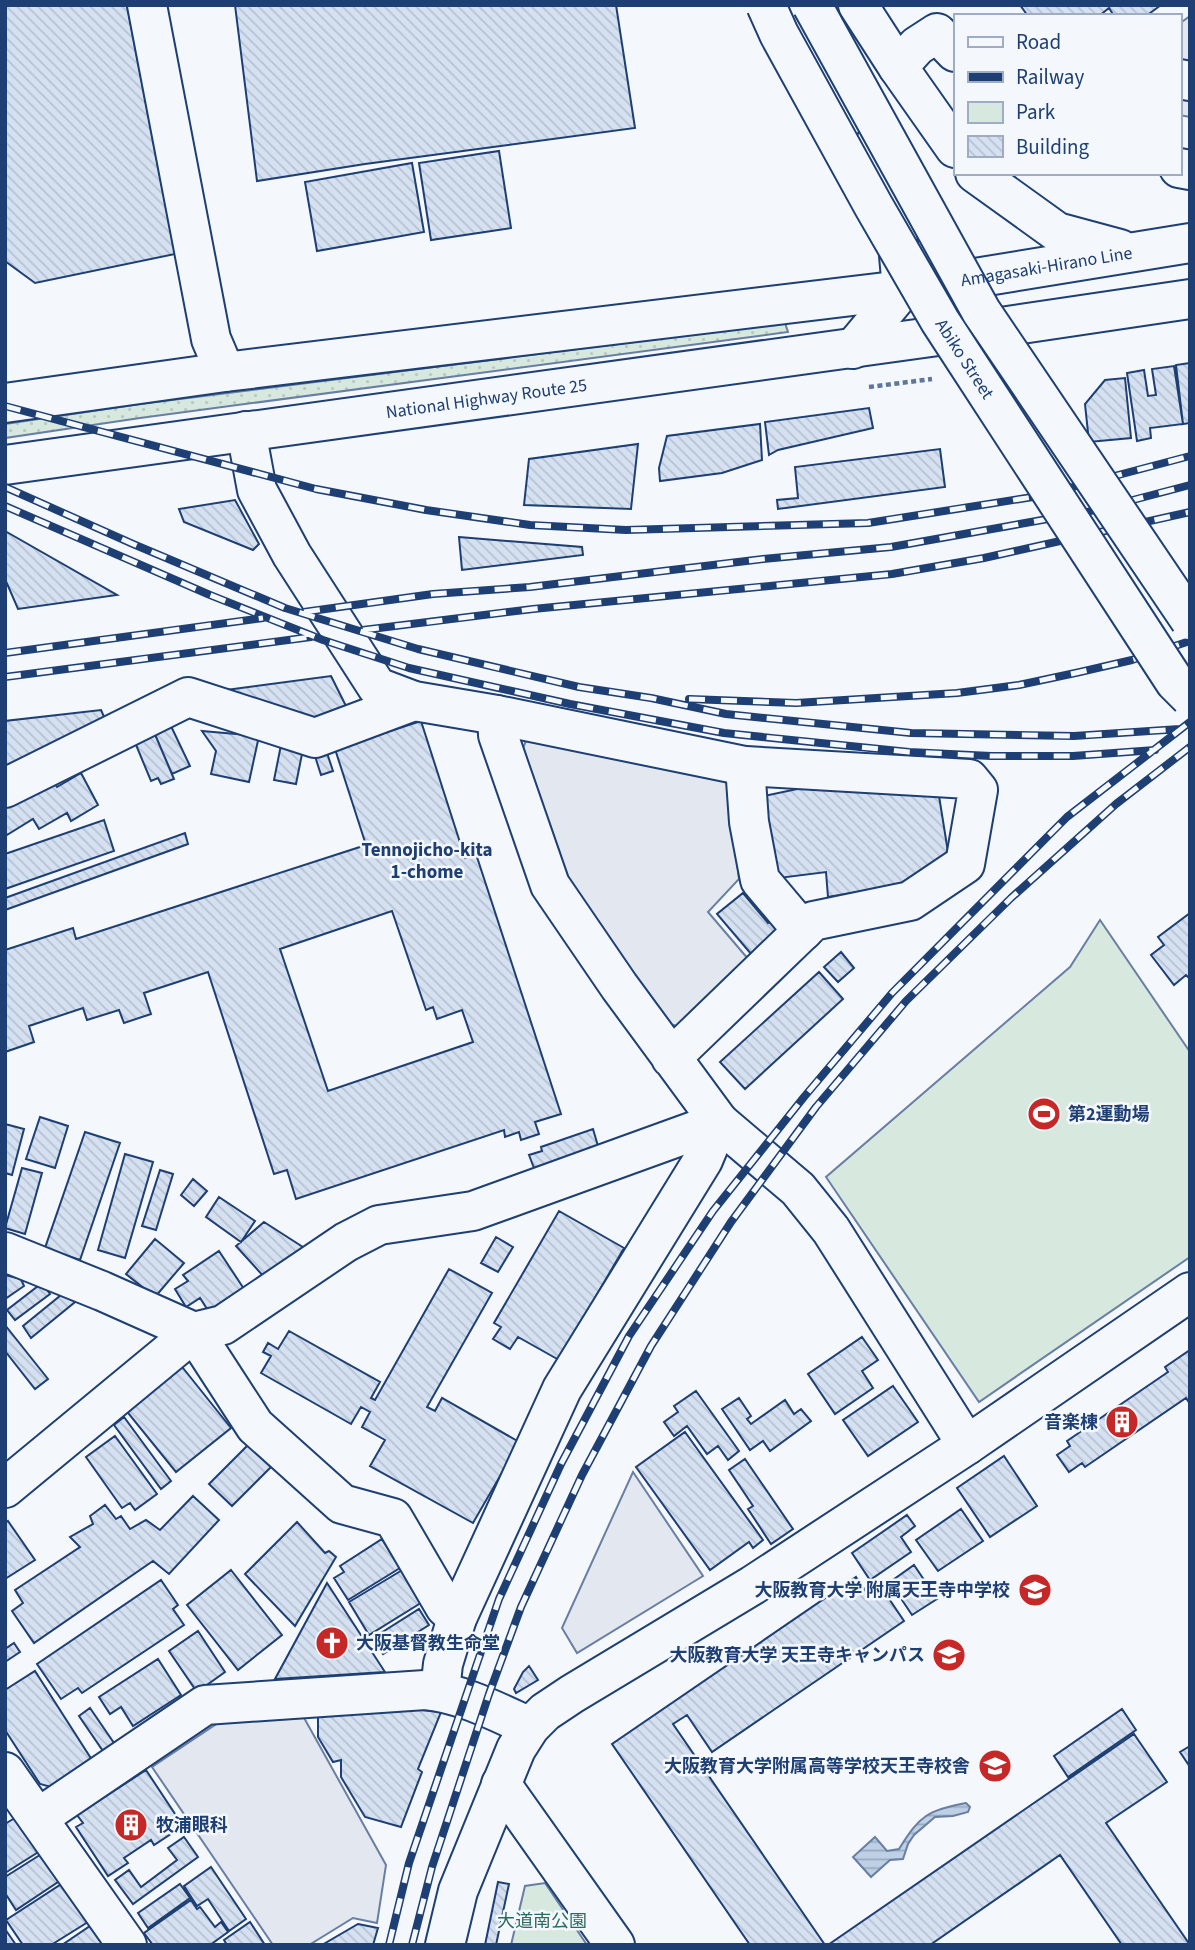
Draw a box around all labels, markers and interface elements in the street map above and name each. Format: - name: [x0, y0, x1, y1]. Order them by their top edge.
- legend: [954, 14, 1181, 175]
- text: Road: [1016, 27, 1061, 57]
- text: Railway: [1016, 62, 1084, 92]
- text: Park: [1016, 97, 1056, 127]
- text: Building: [1016, 132, 1090, 162]
- street label: Amagasaki-Hirano Line: [959, 241, 1134, 293]
- street label: Abiko Street: [929, 314, 1000, 404]
- street label: National Highway Route 25: [384, 373, 589, 425]
- district label: Tennojicho-kita 1-chome: [362, 837, 492, 886]
- sports icon: 第2運動場: [1025, 1095, 1063, 1133]
- place label: 第2運動場: [1068, 1102, 1150, 1127]
- building icon: 音楽棟: [1103, 1403, 1141, 1441]
- place label: 音楽棟: [1044, 1410, 1098, 1435]
- school or university icon: 大阪教育大学 附属天王寺中学校: [1016, 1571, 1054, 1609]
- place label: 大阪教育大学 附属天王寺中学校: [754, 1578, 1010, 1603]
- church icon: 大阪基督教生命堂: [313, 1624, 351, 1662]
- place label: 大阪基督教生命堂: [356, 1631, 500, 1656]
- school or university icon: 大阪教育大学 天王寺キャンパス: [930, 1636, 968, 1674]
- place label: 大阪教育大学 天王寺キャンパス: [669, 1643, 925, 1668]
- school or university icon: 大阪教育大学附属高等学校天王寺校舎: [976, 1747, 1014, 1785]
- place label: 大阪教育大学附属高等学校天王寺校舎: [664, 1754, 970, 1779]
- building icon: 牧浦眼科: [112, 1806, 150, 1844]
- place label: 牧浦眼科: [156, 1813, 228, 1838]
- park label: 大道南公園: [497, 1909, 587, 1934]

